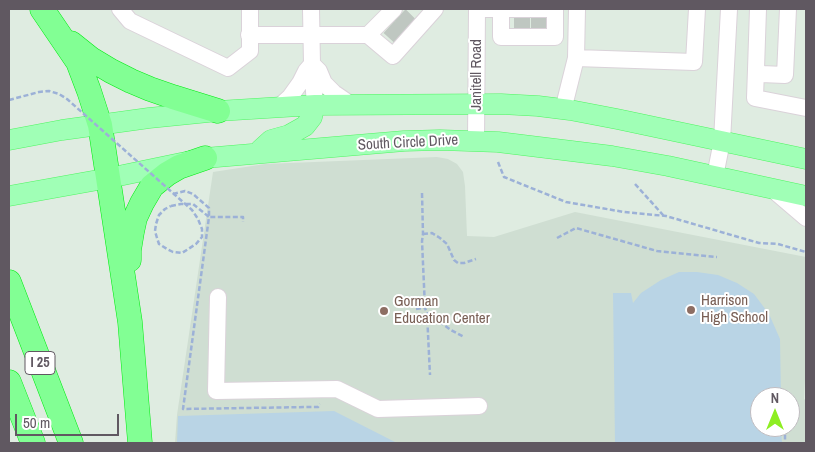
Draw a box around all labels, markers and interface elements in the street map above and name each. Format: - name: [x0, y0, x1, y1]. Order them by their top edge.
- street label: Janitell Road: [468, 39, 486, 111]
- street label: South Circle Drive: [357, 131, 459, 155]
- place label: Harrison High School: [701, 292, 768, 327]
- place label: Gorman Education Center: [394, 293, 490, 328]
- marker: Harrison High School: [685, 304, 697, 316]
- marker: Gorman Education Center: [378, 305, 390, 317]
- road number: I 25: [25, 352, 55, 374]
- north arrow: [750, 387, 800, 437]
- text: N: [771, 389, 779, 407]
- scale bar: [18, 404, 121, 436]
- text: 50 m: [23, 412, 50, 433]

